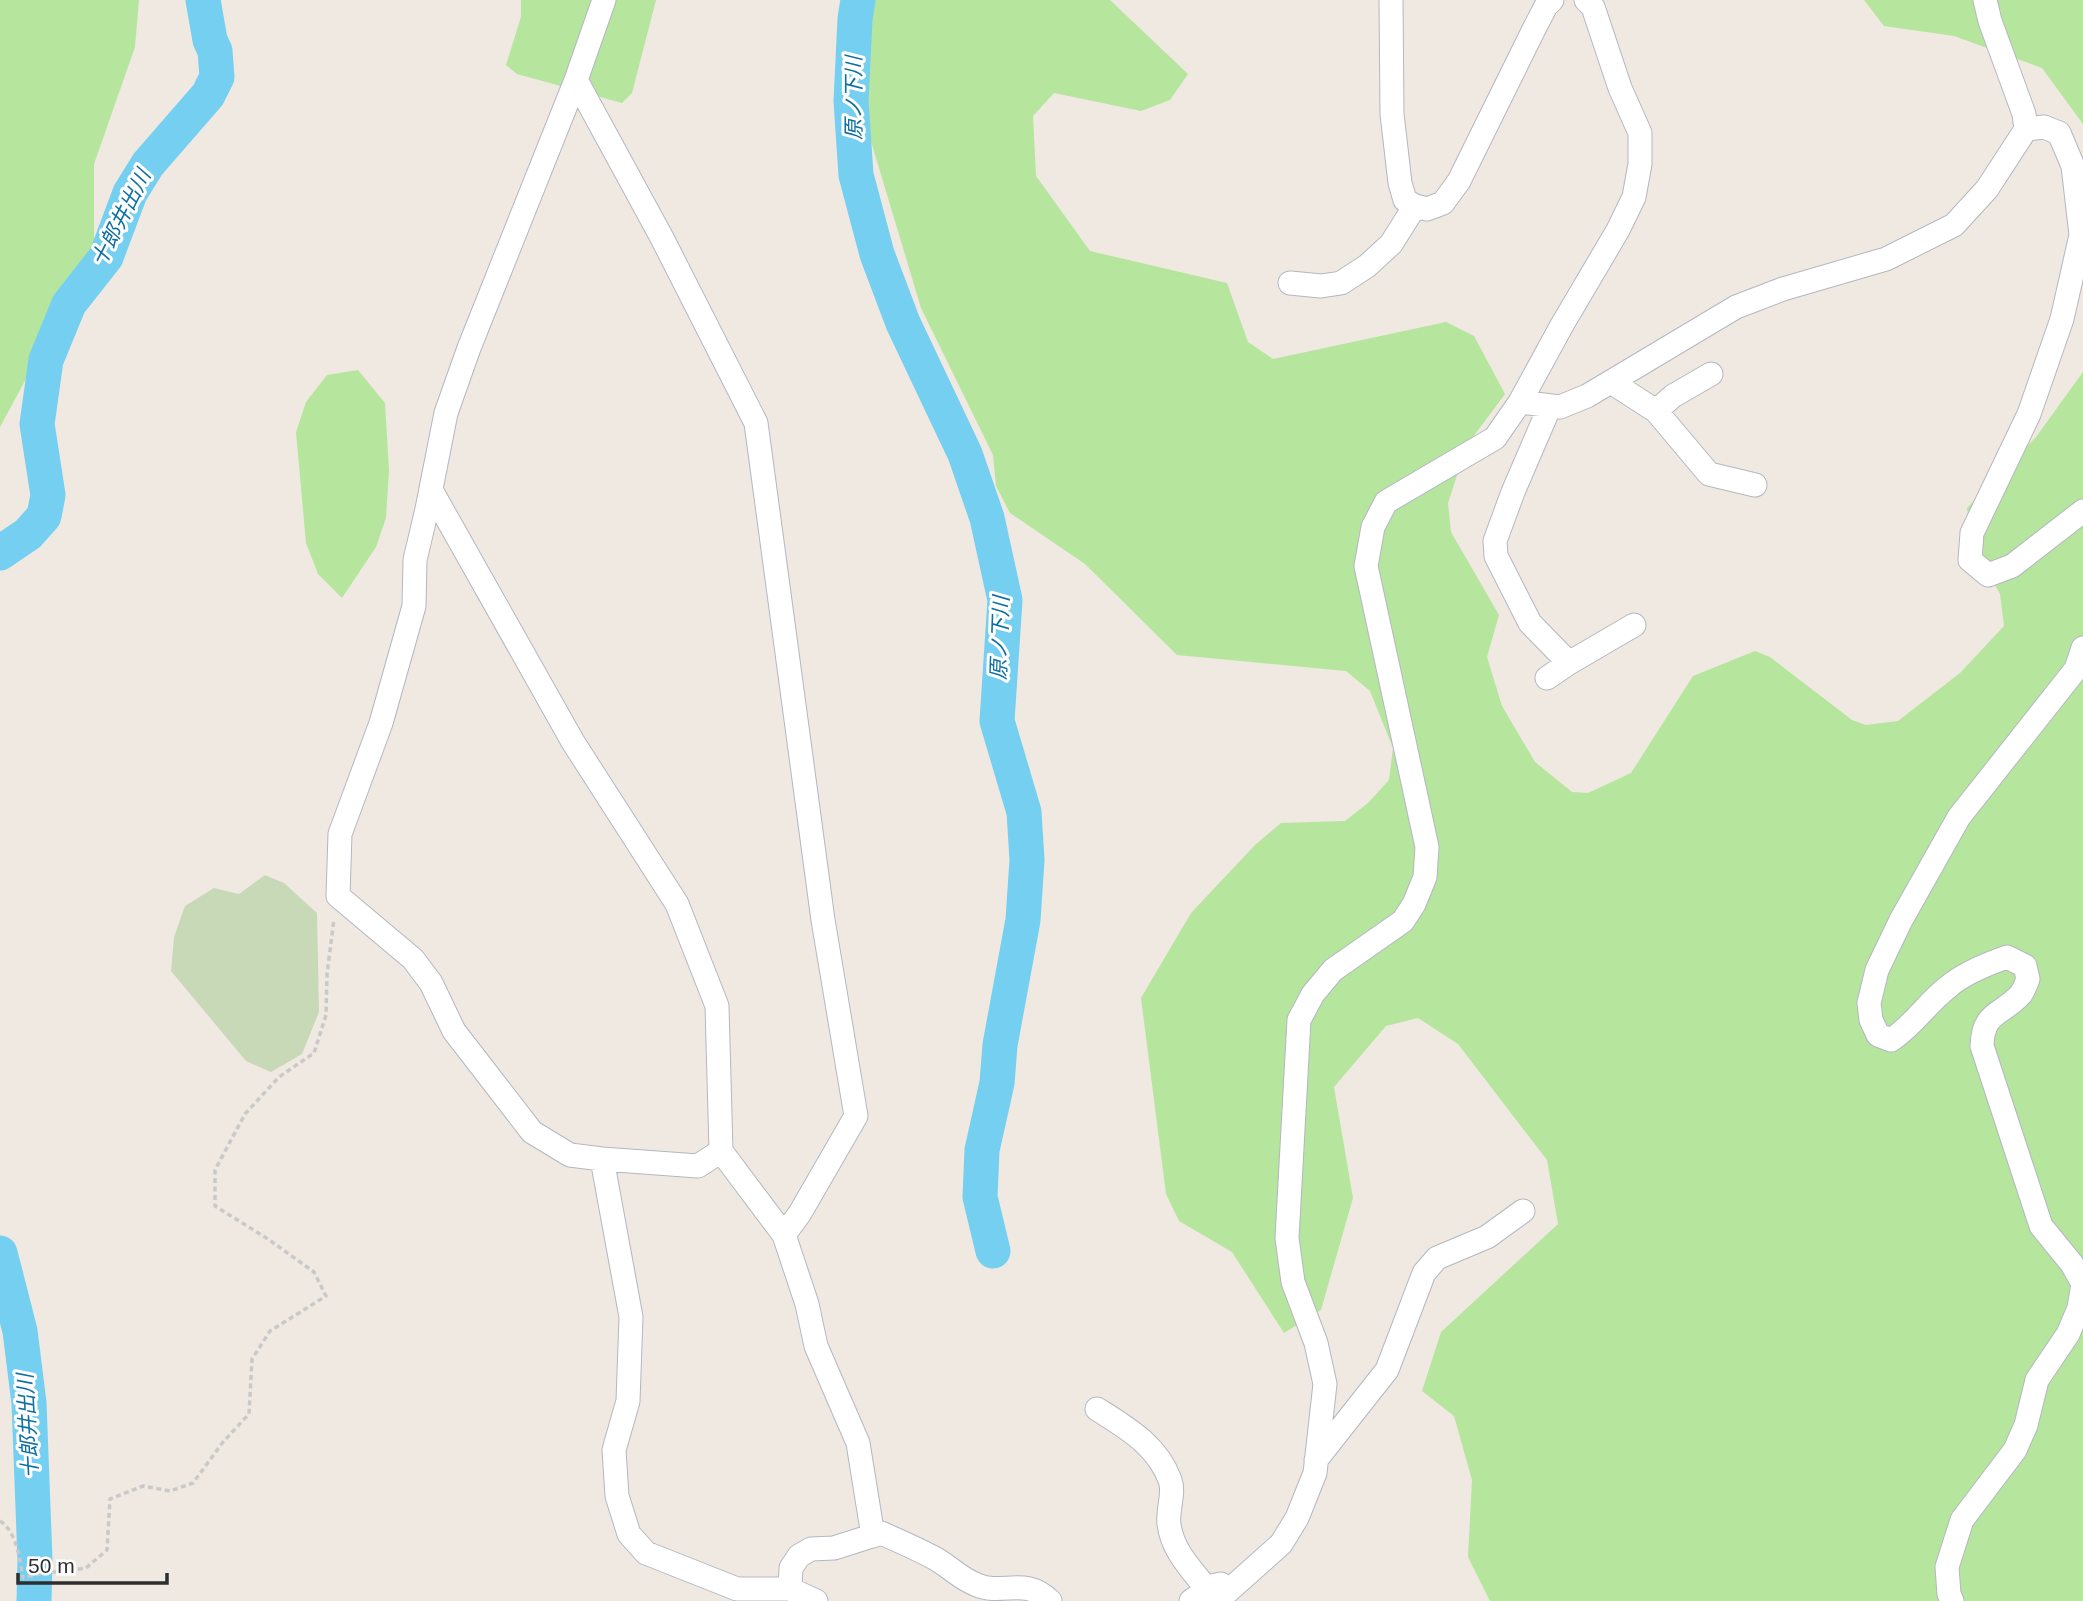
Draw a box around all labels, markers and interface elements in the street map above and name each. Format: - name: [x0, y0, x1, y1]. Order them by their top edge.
- water label: 原ノ下川: [842, 54, 865, 140]
- water label: 十郎井出川: [86, 164, 156, 270]
- water label: 原ノ下川: [987, 594, 1013, 680]
- water label: 十郎井出川: [13, 1371, 42, 1479]
- scale bar: [18, 1542, 166, 1586]
- text: 50 m: [28, 1554, 75, 1577]

